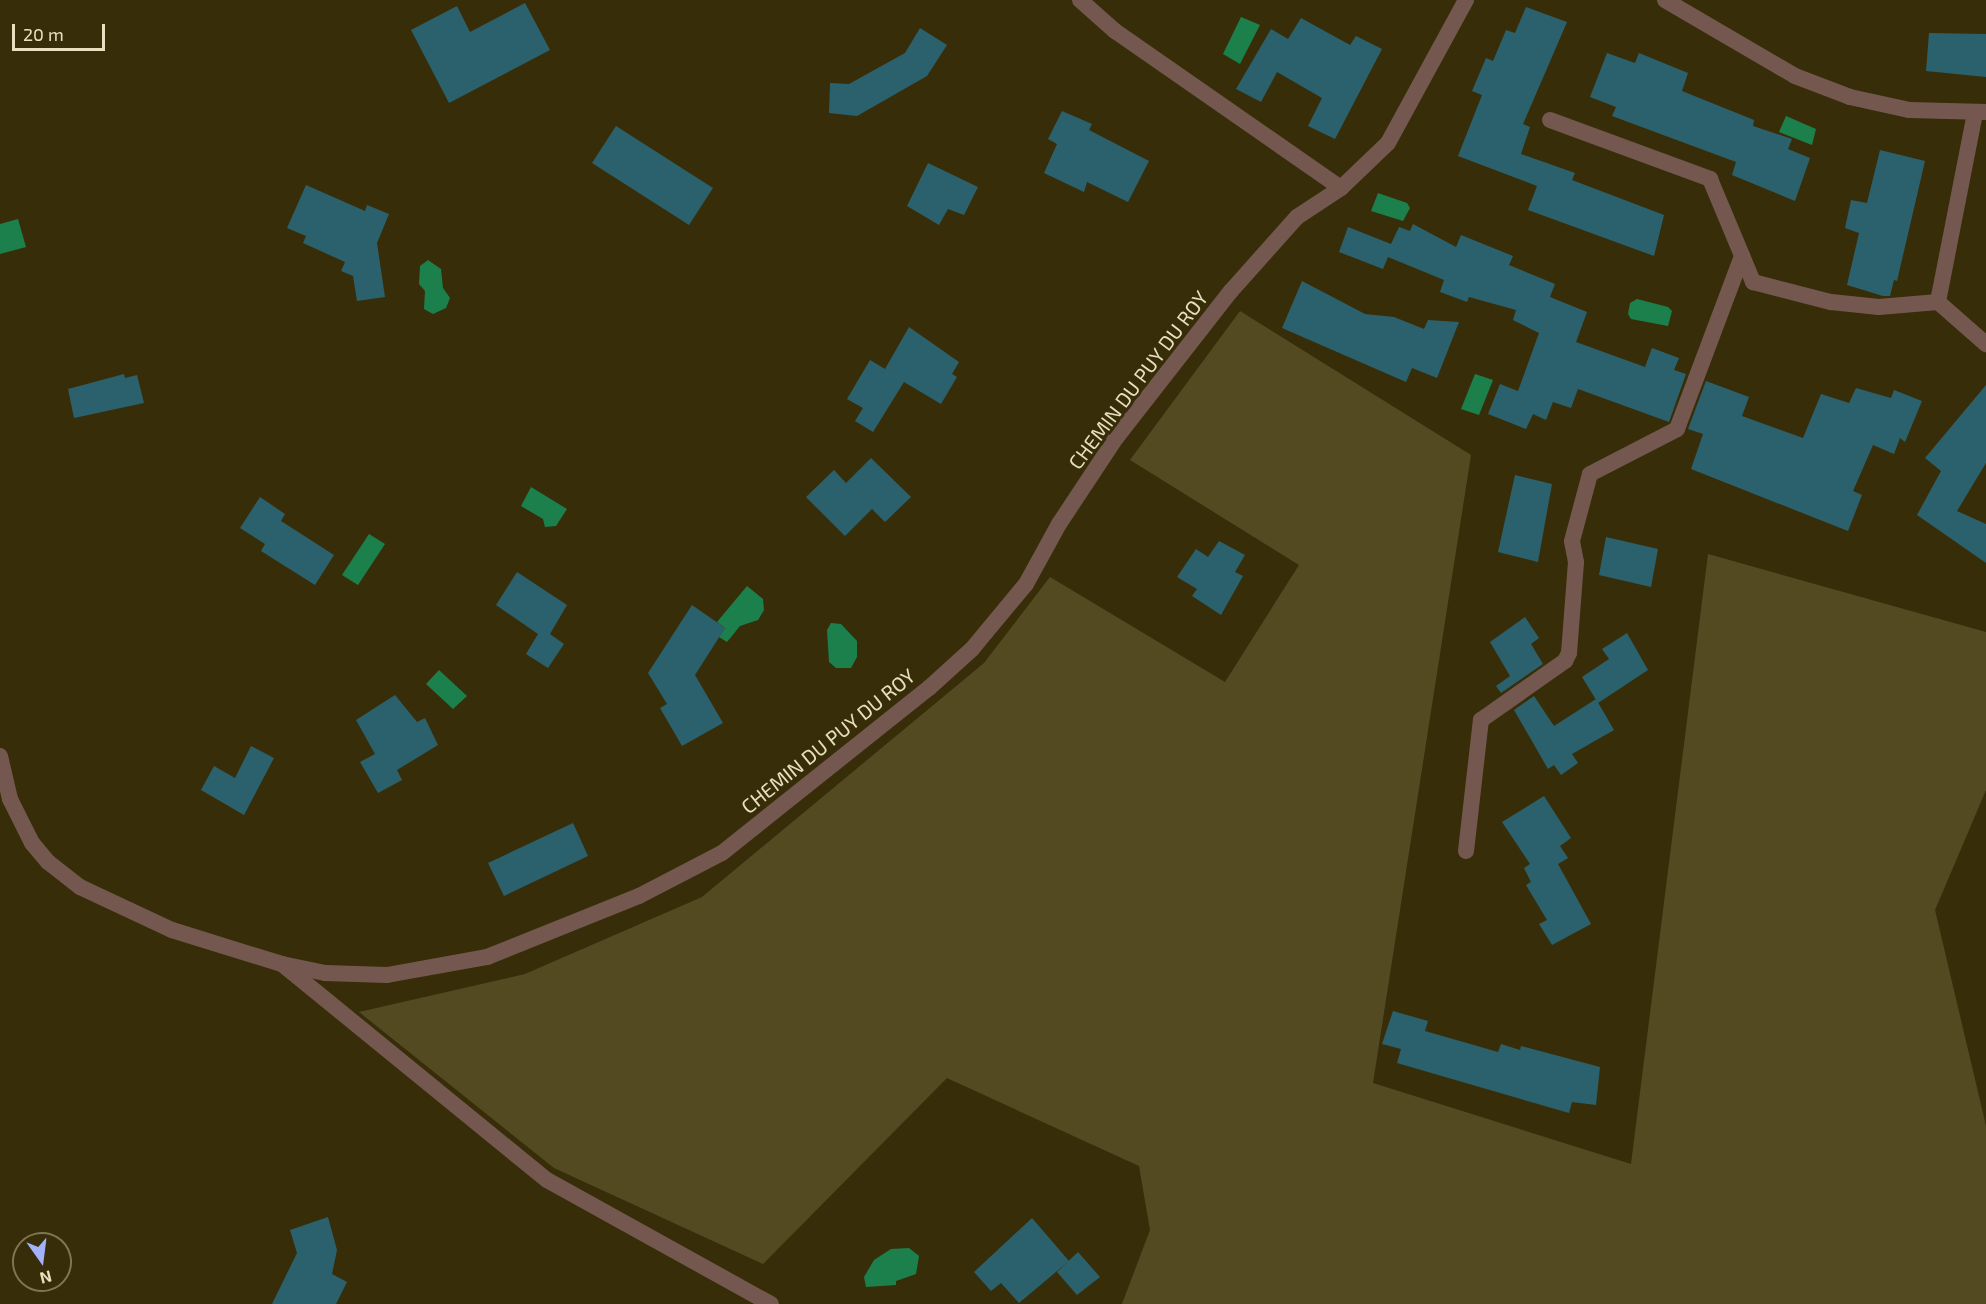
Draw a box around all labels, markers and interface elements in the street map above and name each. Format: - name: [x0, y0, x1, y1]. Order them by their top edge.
- scale bar: [15, 12, 108, 50]
- text: 20 m: [23, 23, 64, 45]
- street label: CHEMIN DU PUY DU ROY: [1063, 286, 1213, 474]
- street label: CHEMIN DU PUY DU ROY: [736, 663, 920, 819]
- north arrow: [12, 1232, 72, 1292]
- text: N: [38, 1267, 54, 1289]

